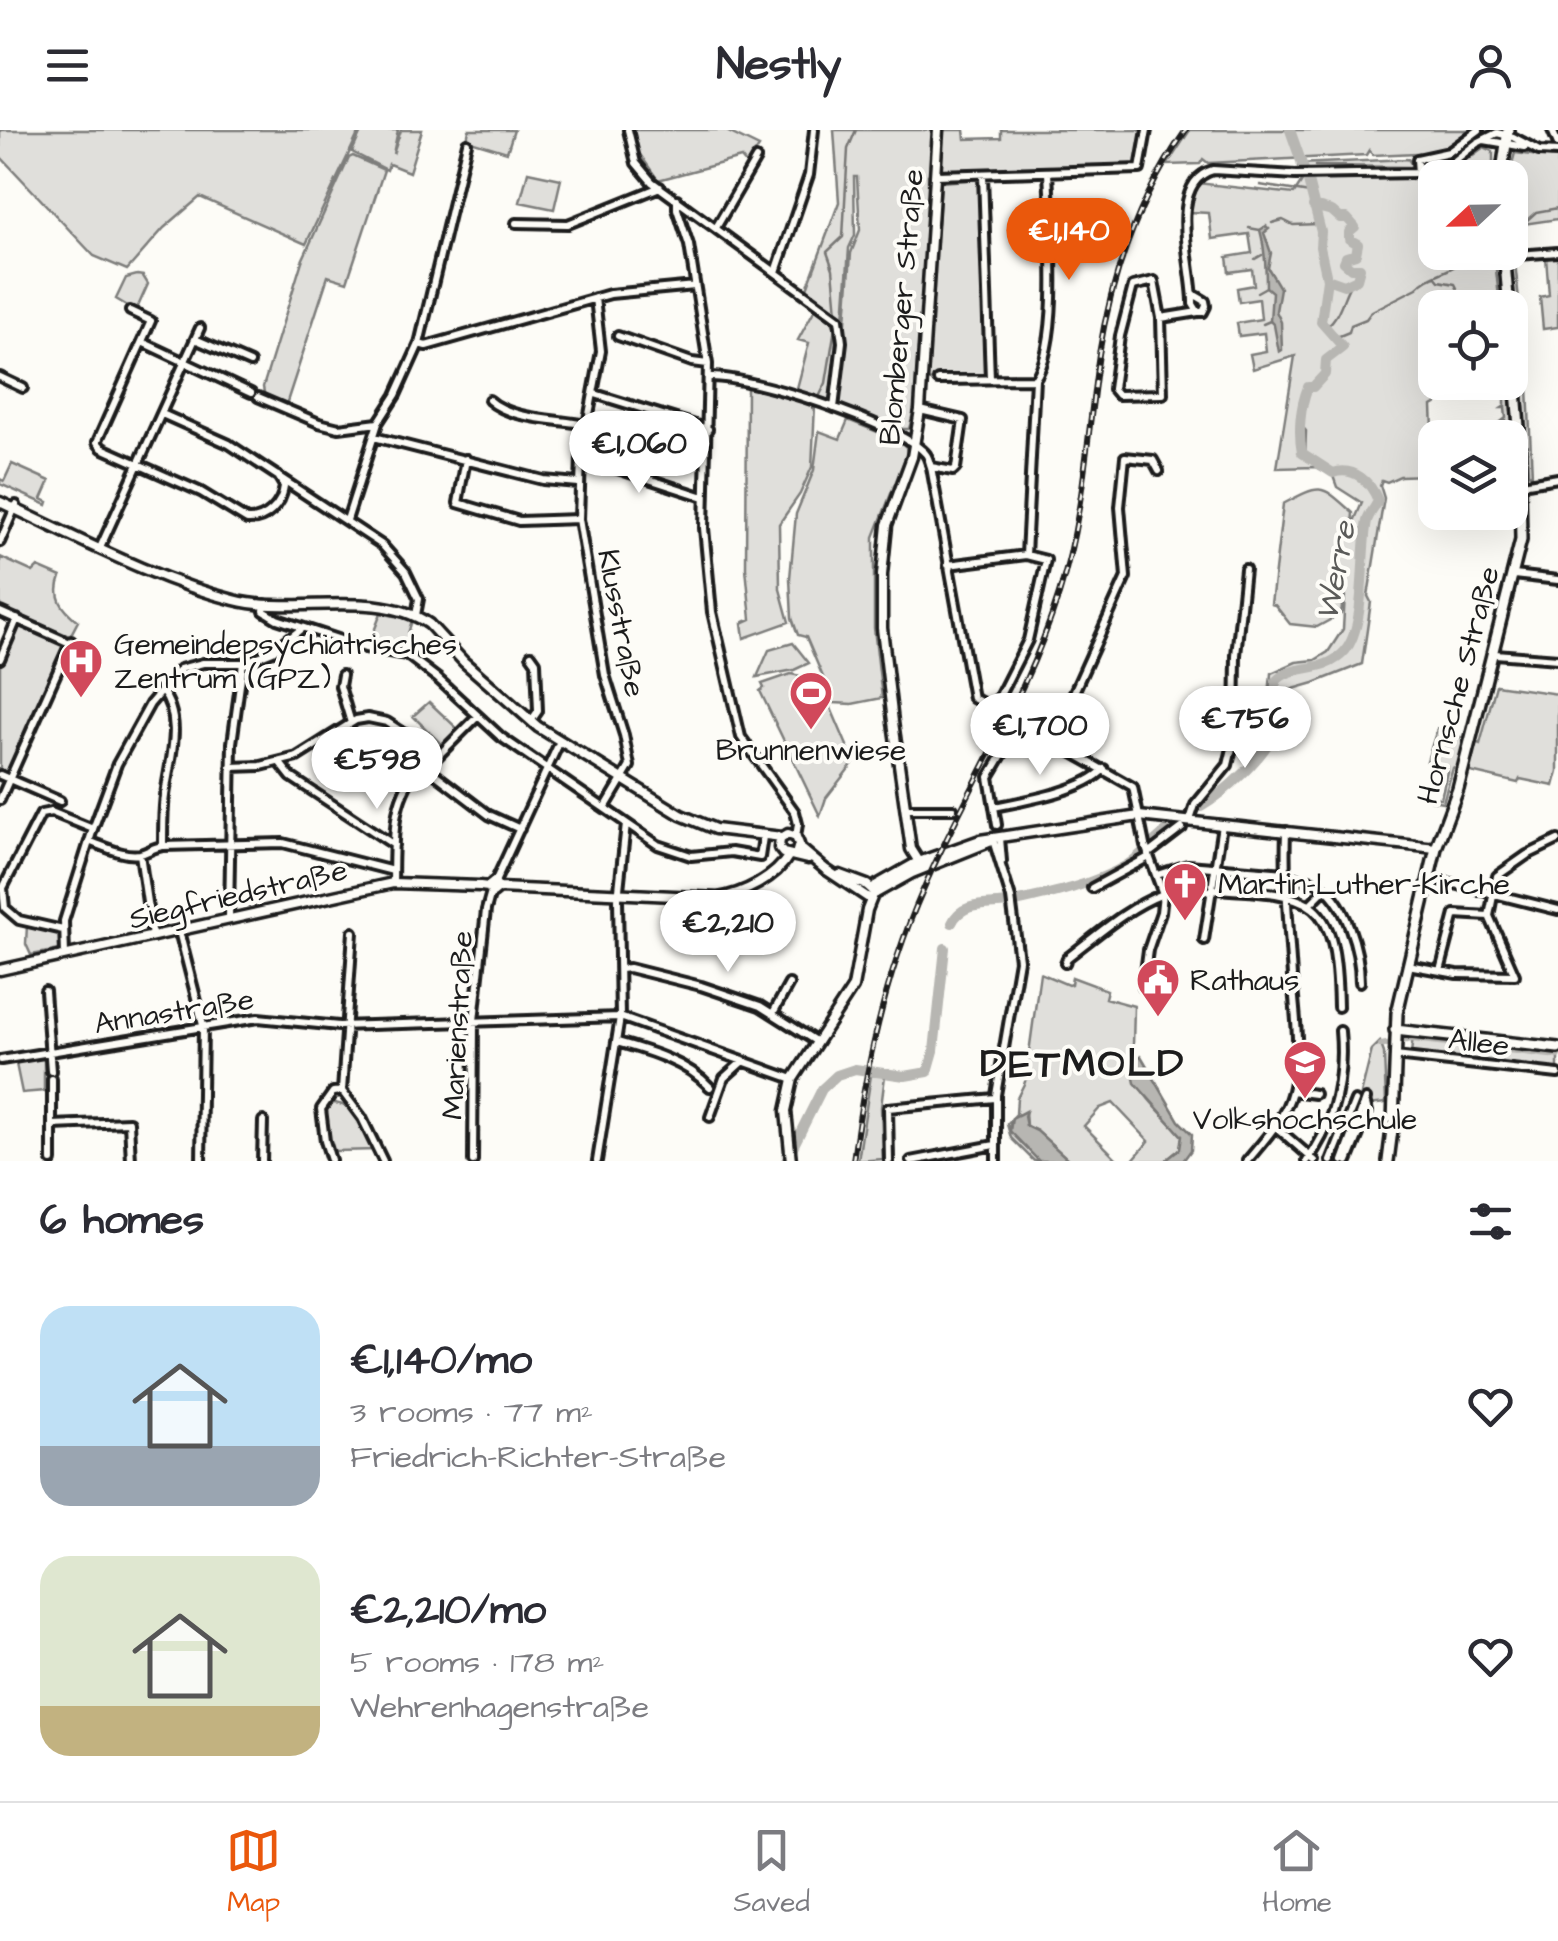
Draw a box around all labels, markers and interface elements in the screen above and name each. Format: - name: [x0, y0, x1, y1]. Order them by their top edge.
- text: Nestly: [716, 34, 842, 96]
- icon: menu: [40, 38, 95, 93]
- icon: person: [1463, 38, 1518, 93]
- north arrow: [1418, 160, 1528, 270]
- map controls: [1418, 160, 1528, 530]
- street label: Blomberger Straße: [869, 167, 936, 447]
- pin: €1,140: [988, 198, 1150, 283]
- text: €1,140: [1028, 208, 1110, 253]
- button: locate: [1418, 290, 1528, 400]
- pin: €1,060: [558, 411, 720, 496]
- button: layers: [1418, 420, 1528, 530]
- text: €1,060: [591, 421, 687, 466]
- water label: Werre: [1305, 516, 1368, 625]
- street label: Klusstraße: [586, 546, 656, 701]
- street label: Hornsche Straße: [1407, 562, 1511, 809]
- place label: Gemeindepsychiatrisches Zentrum (GPZ): [114, 624, 457, 700]
- hospital icon: Gemeindepsychiatrisches Zentrum (GPZ): [58, 638, 104, 699]
- sports icon: Brunnenwiese: [788, 670, 834, 731]
- pin: €756: [1186, 686, 1304, 771]
- pin: €1,700: [959, 693, 1121, 778]
- text: €756: [1201, 696, 1289, 741]
- text: €1,700: [992, 703, 1088, 748]
- pin: €598: [318, 727, 436, 812]
- place label: Brunnenwiese: [716, 730, 906, 772]
- text: €598: [333, 737, 421, 782]
- street label: Siegfriedstraße: [125, 849, 352, 941]
- church icon: Martin-Luther-Kirche: [1162, 861, 1208, 922]
- place label: Martin-Luther-Kirche: [1218, 864, 1510, 906]
- pin: €2,210: [647, 890, 809, 975]
- text: €2,210: [682, 900, 774, 945]
- street label: Marienstraße: [432, 930, 484, 1121]
- public building icon: Rathaus: [1135, 957, 1181, 1018]
- place label: Rathaus: [1190, 960, 1299, 1002]
- street label: Annastraße: [91, 979, 257, 1045]
- street label: Allee: [1446, 1018, 1512, 1068]
- district label: DETMOLD: [980, 1037, 1186, 1092]
- school or university icon: Volkshochschule: [1282, 1039, 1328, 1100]
- place label: Volkshochschule: [1193, 1099, 1417, 1141]
- text: 6 homes: [40, 1192, 204, 1250]
- icon: filters: [1463, 1194, 1518, 1249]
- text: €1,140/mo: [350, 1332, 532, 1390]
- icon: home: [120, 1346, 240, 1466]
- icon: heart: [1463, 1379, 1518, 1434]
- text: 3 rooms · 77 m²: [350, 1390, 593, 1435]
- text: Friedrich-Richter-Straße: [350, 1435, 726, 1480]
- text: €2,210/mo: [350, 1582, 546, 1640]
- icon: home: [120, 1596, 240, 1716]
- icon: heart: [1463, 1629, 1518, 1684]
- text: 5 rooms · 178 m²: [350, 1640, 604, 1685]
- text: Wehrenhagenstraße: [350, 1685, 649, 1730]
- tab: Map: [226, 1823, 281, 1922]
- tab: Saved: [734, 1823, 810, 1922]
- tab: Home: [1262, 1823, 1332, 1922]

